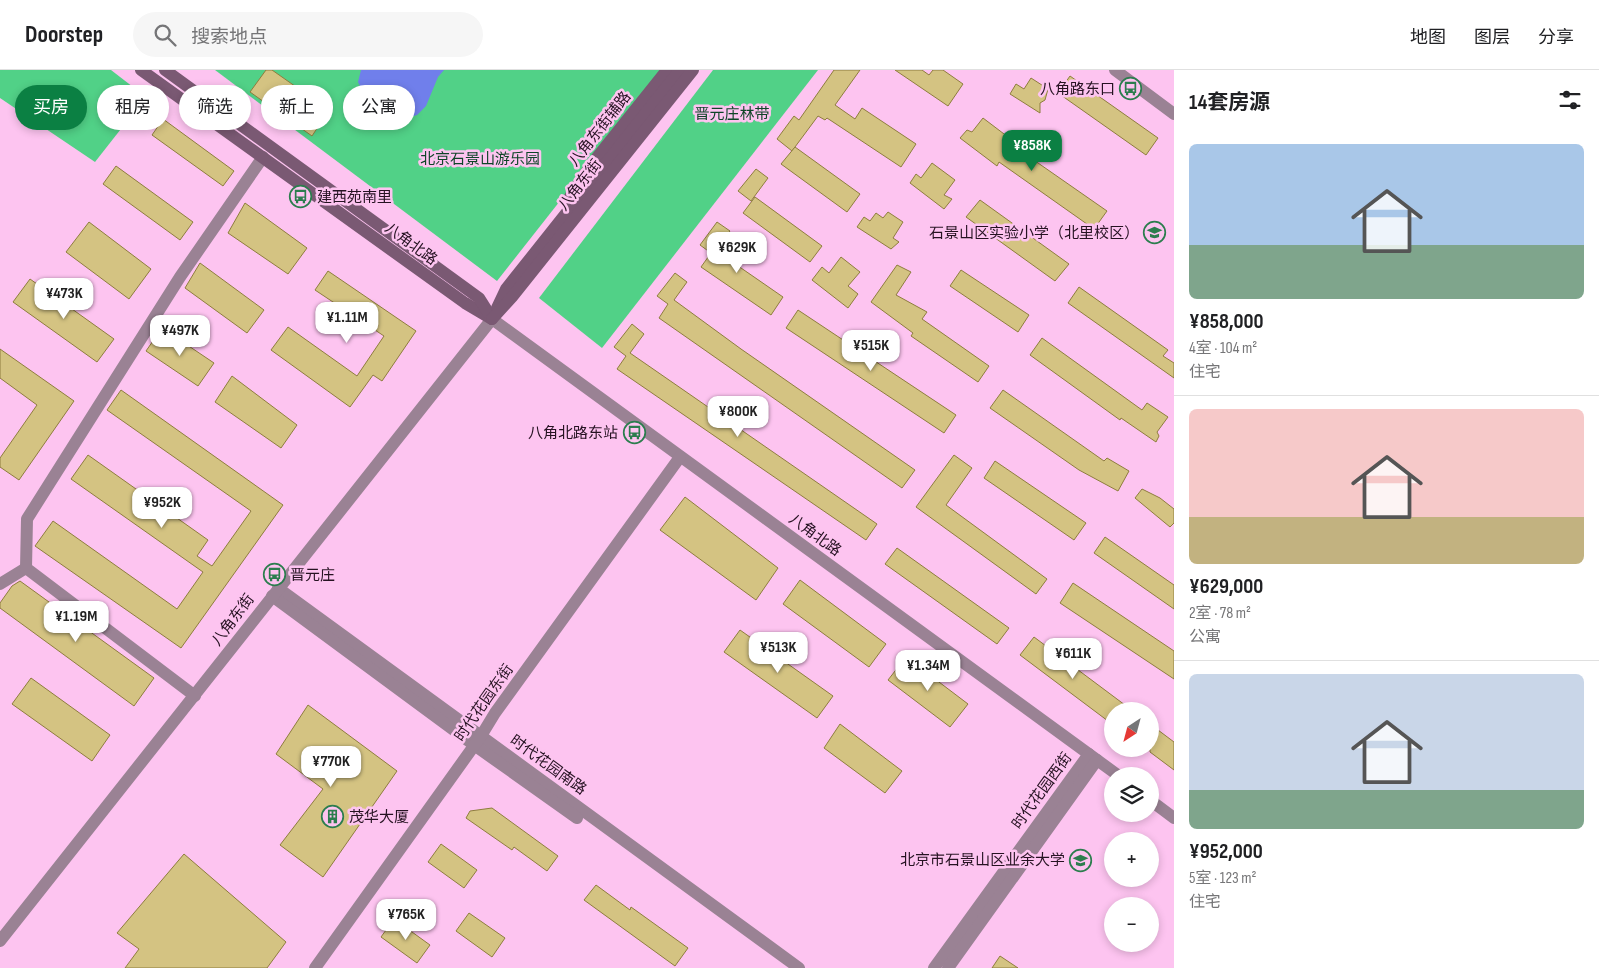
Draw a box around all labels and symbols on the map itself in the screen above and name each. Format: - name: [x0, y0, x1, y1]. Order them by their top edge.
- bus stop icon: 八角路东口: [1119, 77, 1143, 101]
- place label: 八角路东口: [1040, 80, 1115, 99]
- street label: 八角东街辅路: [565, 88, 635, 170]
- park label: 晋元庄林带: [694, 105, 770, 124]
- pin: ¥858K: [997, 129, 1067, 172]
- park label: 北京石景山游乐园: [420, 150, 540, 169]
- street label: 八角东街: [554, 156, 606, 214]
- bus stop icon: 建西苑南里: [289, 185, 313, 209]
- place label: 建西苑南里: [317, 188, 392, 207]
- street label: 八角北路: [381, 219, 441, 269]
- school or university icon: 石景山区实验小学（北里校区）: [1143, 221, 1167, 245]
- place label: 石景山区实验小学（北里校区）: [929, 224, 1139, 243]
- pin: ¥629K: [702, 232, 772, 274]
- pin: ¥473K: [29, 278, 99, 320]
- pin: ¥1.11M: [306, 302, 388, 344]
- pin: ¥497K: [145, 314, 215, 357]
- pin: ¥515K: [836, 330, 906, 372]
- pin: ¥800K: [703, 396, 773, 438]
- bus stop icon: 八角北路东站: [622, 421, 646, 445]
- place label: 八角北路东站: [528, 424, 618, 443]
- pin: ¥952K: [127, 486, 197, 529]
- street label: 八角北路: [785, 510, 845, 560]
- bus stop icon: 晋元庄: [262, 563, 286, 587]
- place label: 晋元庄: [290, 566, 335, 585]
- street label: 八角东街: [207, 590, 259, 650]
- pin: ¥1.19M: [35, 600, 117, 643]
- pin: ¥513K: [743, 632, 813, 674]
- pin: ¥611K: [1038, 638, 1108, 680]
- pin: ¥1.34M: [887, 650, 969, 692]
- street label: 时代花园东街: [450, 661, 518, 745]
- north arrow: [1104, 702, 1159, 758]
- street label: 时代花园南路: [506, 731, 590, 799]
- pin: ¥770K: [296, 746, 366, 788]
- street label: 时代花园西街: [1008, 749, 1076, 833]
- building icon: 茂华大厦: [321, 805, 345, 829]
- place label: 茂华大厦: [349, 808, 409, 827]
- school or university icon: 北京市石景山区业余大学: [1069, 848, 1093, 872]
- place label: 北京市石景山区业余大学: [900, 851, 1065, 870]
- pin: ¥765K: [371, 898, 441, 941]

